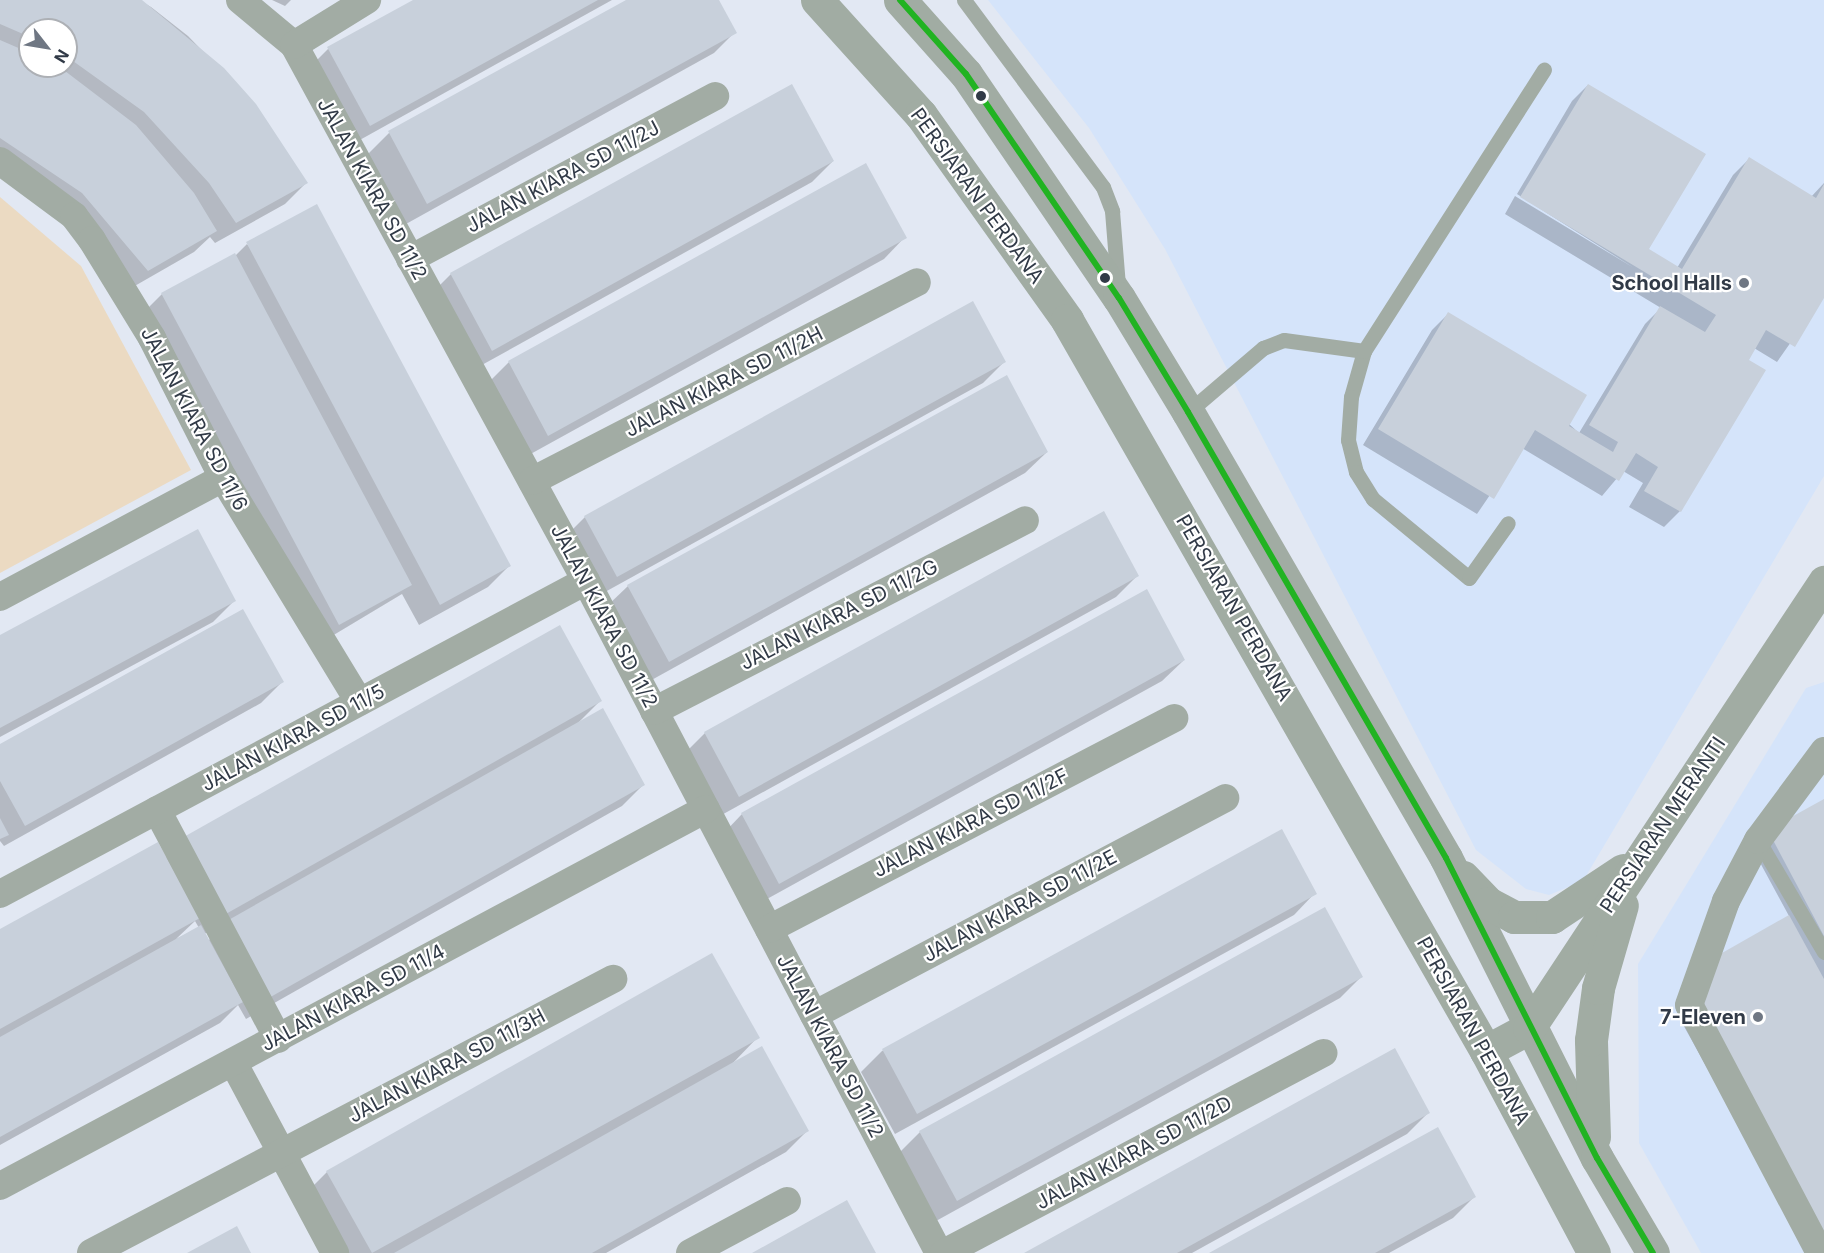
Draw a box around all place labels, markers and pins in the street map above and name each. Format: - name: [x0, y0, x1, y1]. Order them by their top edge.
- unlabelled marker: [975, 90, 987, 102]
- place label: School Halls: [1611, 271, 1732, 295]
- unlabelled marker: [1099, 272, 1111, 284]
- marker: School Halls: [1737, 276, 1751, 290]
- place label: 7-Eleven: [1660, 1005, 1746, 1029]
- marker: 7-Eleven: [1751, 1010, 1765, 1024]

